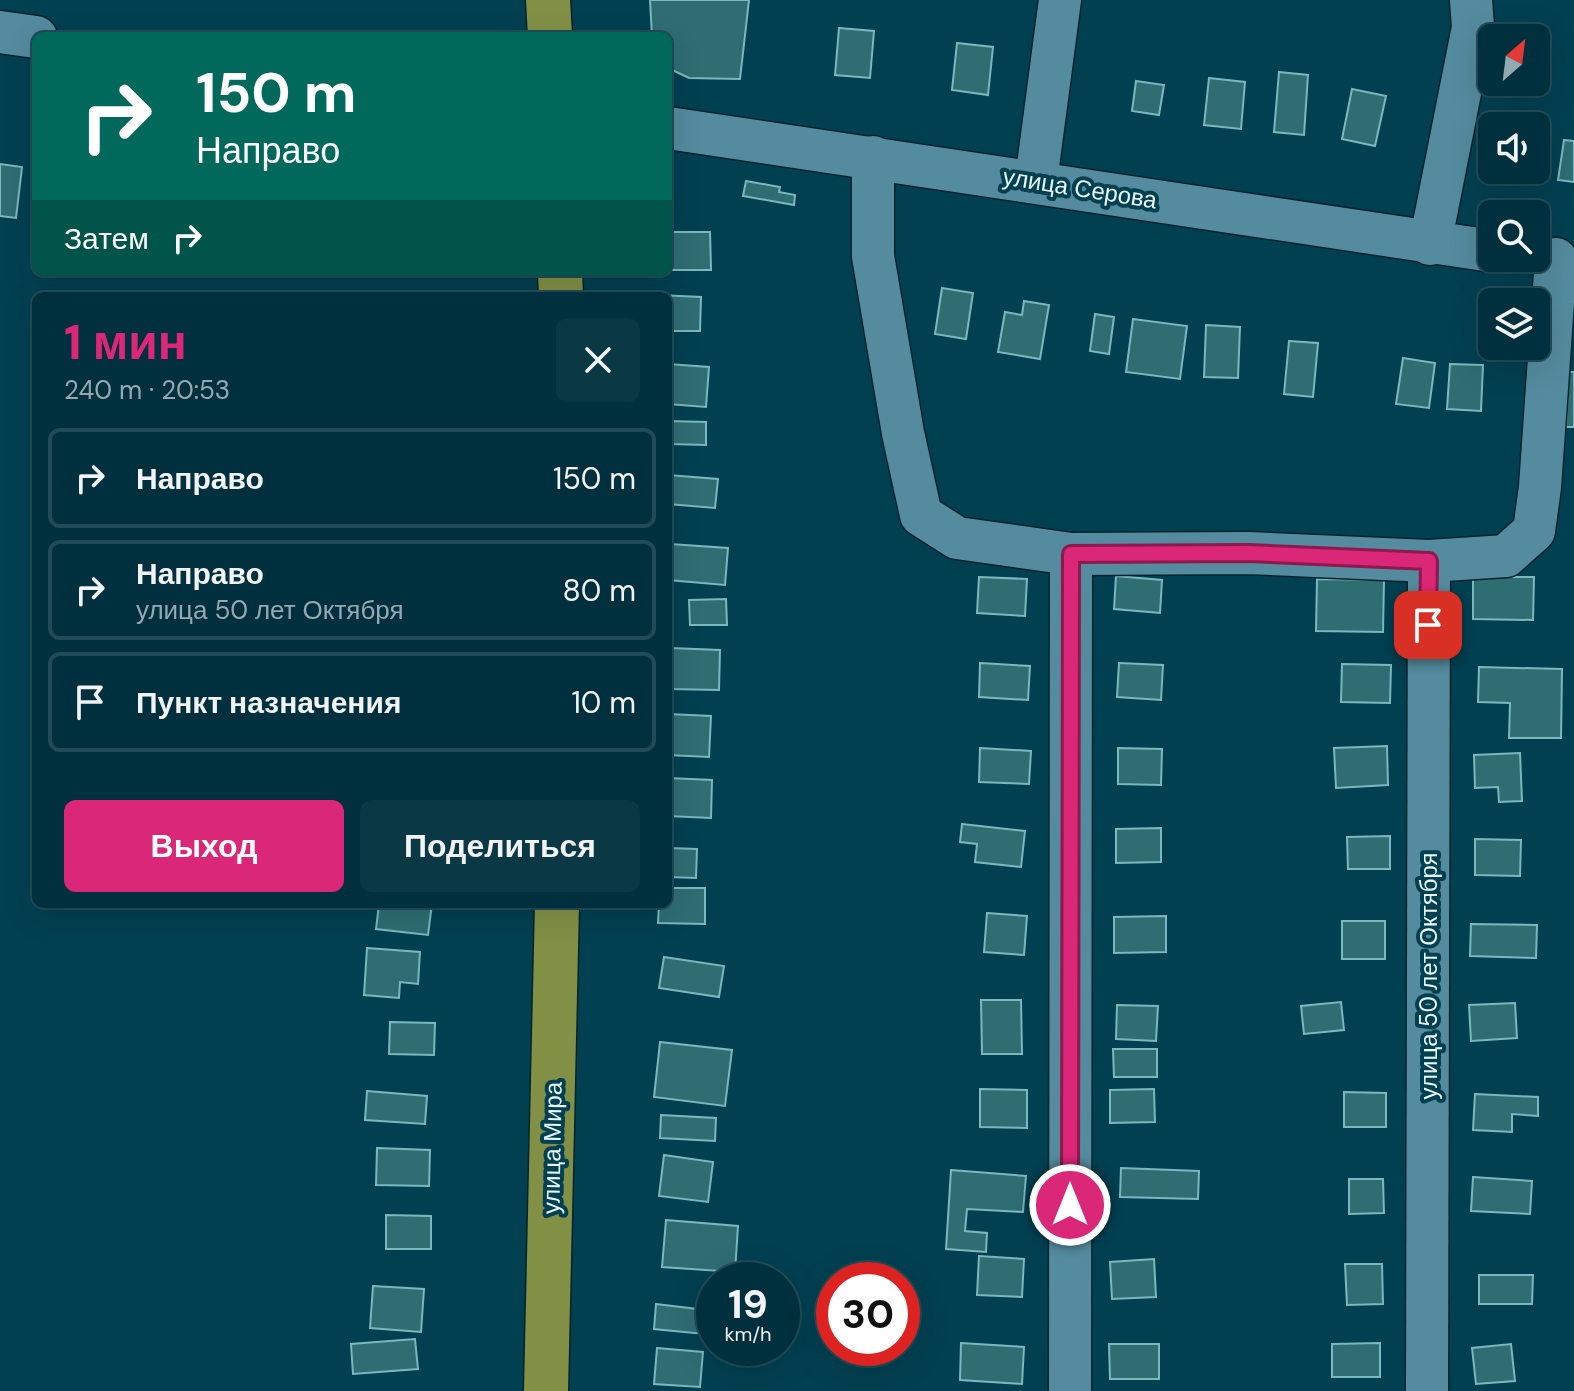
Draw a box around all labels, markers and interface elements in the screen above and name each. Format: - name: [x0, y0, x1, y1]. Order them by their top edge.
- north arrow: [1478, 24, 1550, 96]
- map controls: [1478, 24, 1550, 360]
- text: 150 m: [196, 56, 357, 129]
- icon: right: [64, 64, 168, 168]
- button: sound: [1478, 112, 1550, 184]
- text: Направо: [196, 127, 340, 174]
- street label: улица Серова: [1001, 161, 1160, 216]
- button: search: [1478, 200, 1550, 272]
- icon: right: [165, 216, 209, 260]
- text: Затем: [64, 219, 149, 258]
- button: layers: [1478, 288, 1550, 360]
- text: 1 мин: [64, 311, 187, 374]
- button: close: [556, 318, 640, 402]
- text: 240 m · 20:53: [64, 373, 230, 407]
- icon: right: [68, 456, 112, 500]
- text: Направо: [136, 459, 264, 498]
- text: 150 m: [553, 459, 636, 498]
- text: Направо: [136, 554, 264, 593]
- icon: right: [68, 568, 112, 612]
- text: 80 m: [563, 571, 636, 610]
- pin: [1394, 591, 1462, 659]
- text: улица 50 лет Октября: [136, 593, 404, 627]
- icon: arrive: [1406, 603, 1450, 647]
- icon: arrive: [68, 680, 112, 724]
- text: Пункт назначения: [136, 683, 401, 722]
- text: 10 m: [571, 683, 636, 722]
- button: Выход: [64, 800, 344, 892]
- button: Поделиться: [360, 800, 640, 892]
- street label: улица 50 лет Октября: [1413, 853, 1444, 1099]
- street label: улица Мира: [535, 1081, 569, 1214]
- position arrow: [1028, 1163, 1112, 1247]
- speed limit sign: 30: [816, 1262, 920, 1366]
- text: 19: [728, 1278, 768, 1330]
- text: km/h: [724, 1321, 772, 1347]

